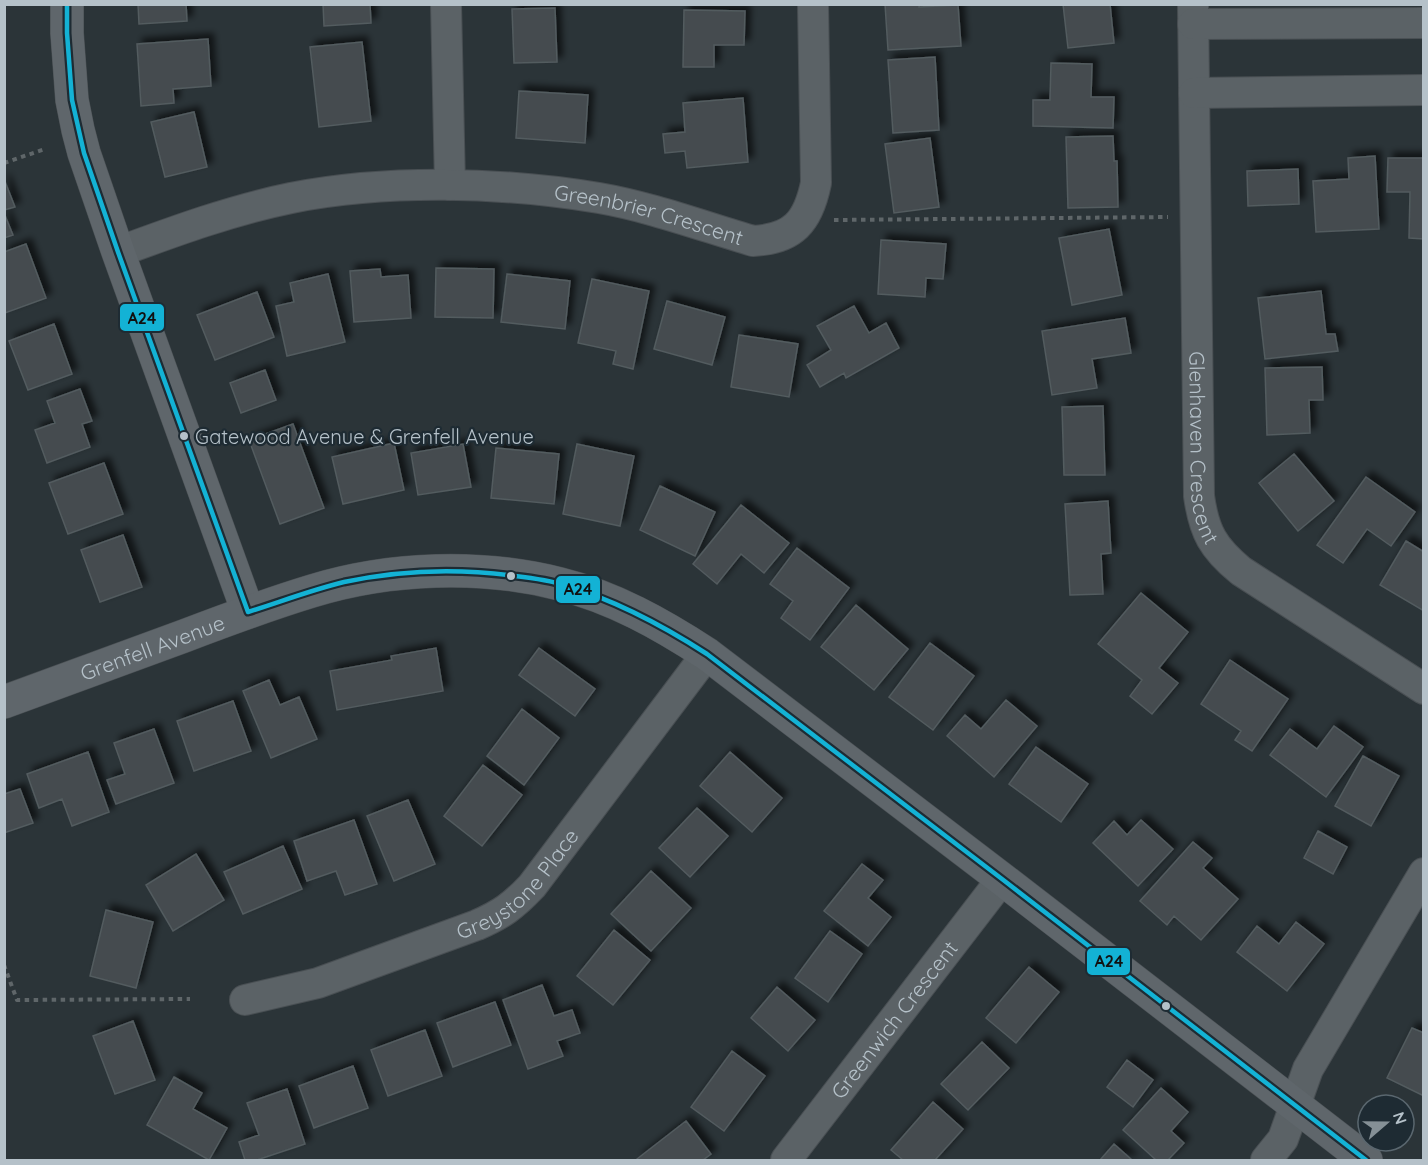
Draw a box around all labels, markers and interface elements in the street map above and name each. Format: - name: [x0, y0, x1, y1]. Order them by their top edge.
- street label: Greenbrier Crescent: [553, 179, 747, 250]
- line badge: A24: [119, 303, 165, 332]
- text: A24: [128, 308, 157, 328]
- street label: Glenhaven Crescent: [1184, 351, 1225, 549]
- place label: Gatewood Avenue & Grenfell Avenue: [195, 424, 534, 449]
- marker: Gatewood Avenue & Grenfell Avenue: [178, 430, 190, 442]
- unlabelled marker: [505, 570, 517, 582]
- line badge: A24: [555, 575, 601, 604]
- text: A24: [564, 579, 593, 599]
- street label: Grenfell Avenue: [76, 609, 228, 686]
- street label: Greystone Place: [453, 823, 584, 944]
- street label: Greenwich Crescent: [825, 936, 963, 1104]
- line badge: A24: [1086, 947, 1131, 976]
- text: A24: [1095, 951, 1124, 971]
- unlabelled marker: [1160, 1000, 1172, 1012]
- north arrow: [1356, 1093, 1416, 1153]
- text: N: [1389, 1109, 1412, 1127]

